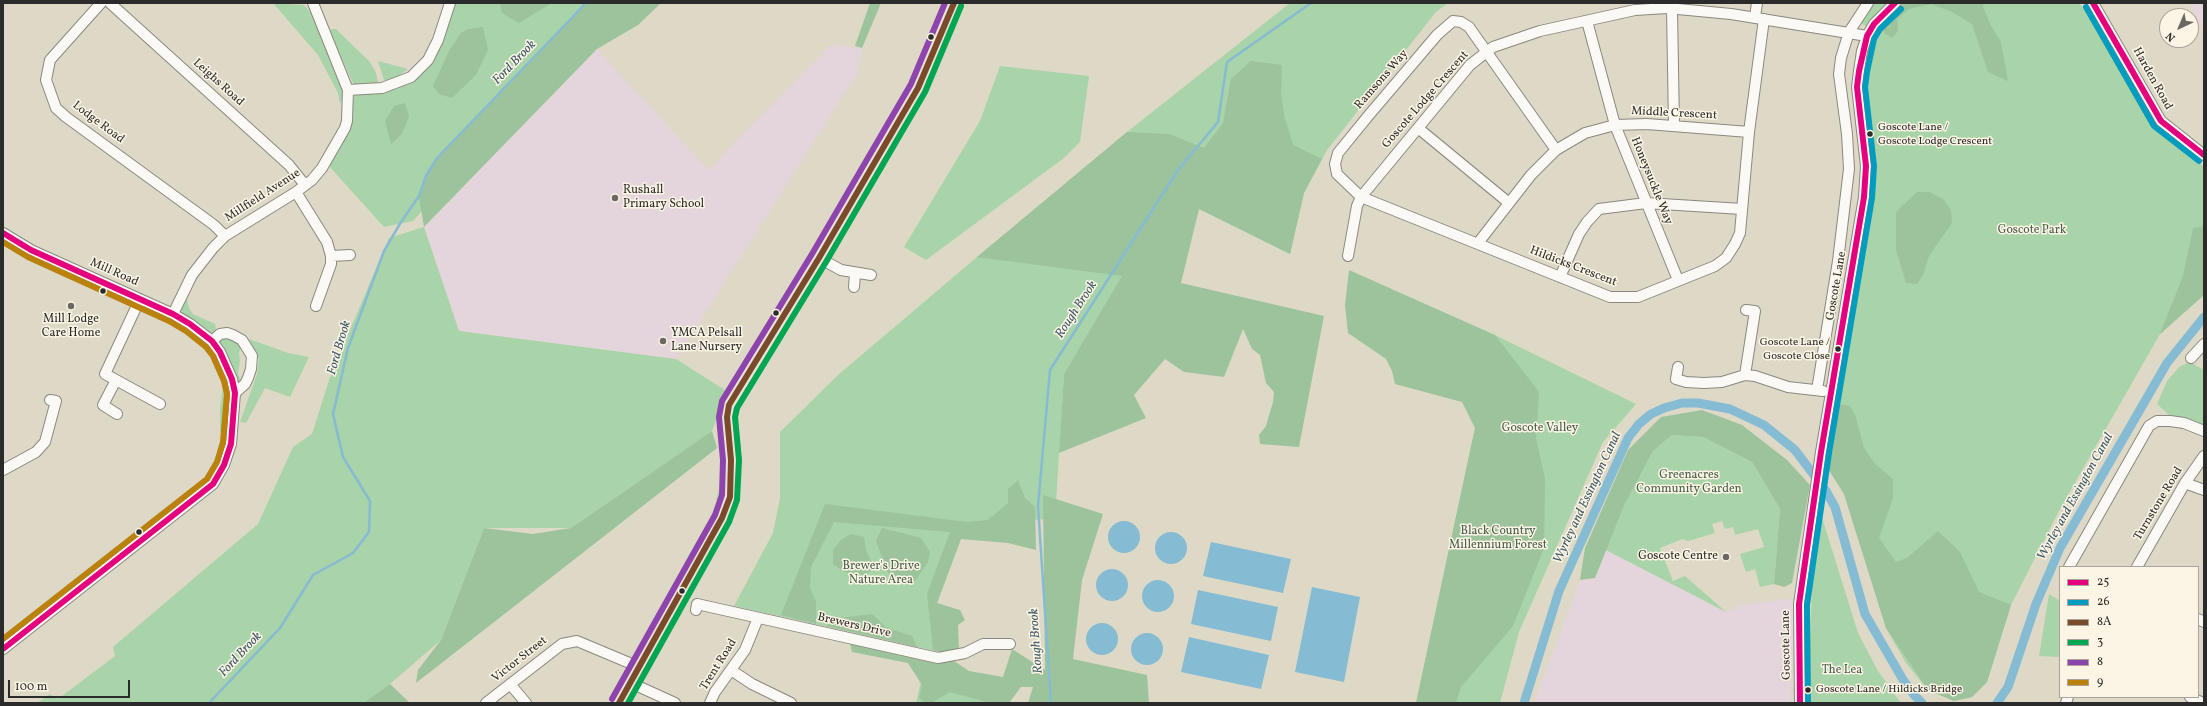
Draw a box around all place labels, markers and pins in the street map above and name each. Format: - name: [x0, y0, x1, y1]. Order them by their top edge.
- unlabelled marker: [926, 32, 936, 42]
- place label: Goscote Lane / Goscote Lodge Crescent: [1878, 121, 1992, 147]
- marker: Goscote Lane / Goscote Lodge Crescent: [1865, 129, 1875, 139]
- place label: Rushall Primary School: [623, 184, 704, 212]
- marker: Rushall Primary School: [610, 193, 620, 203]
- unlabelled marker: [98, 286, 108, 296]
- marker: Mill Lodge Care Home: [66, 301, 76, 311]
- unlabelled marker: [771, 308, 781, 318]
- place label: Mill Lodge Care Home: [42, 313, 100, 341]
- place label: YMCA Pelsall Lane Nursery: [671, 327, 742, 355]
- marker: YMCA Pelsall Lane Nursery: [658, 336, 668, 346]
- place label: Goscote Lane / Goscote Close: [1760, 336, 1830, 362]
- marker: Goscote Lane / Goscote Close: [1833, 344, 1843, 354]
- unlabelled marker: [134, 527, 144, 537]
- place label: Goscote Centre: [1638, 550, 1718, 564]
- marker: Goscote Centre: [1721, 552, 1731, 562]
- unlabelled marker: [677, 586, 687, 596]
- place label: Goscote Lane / Hildicks Bridge: [1816, 683, 1962, 697]
- marker: Goscote Lane / Hildicks Bridge: [1803, 685, 1813, 695]

